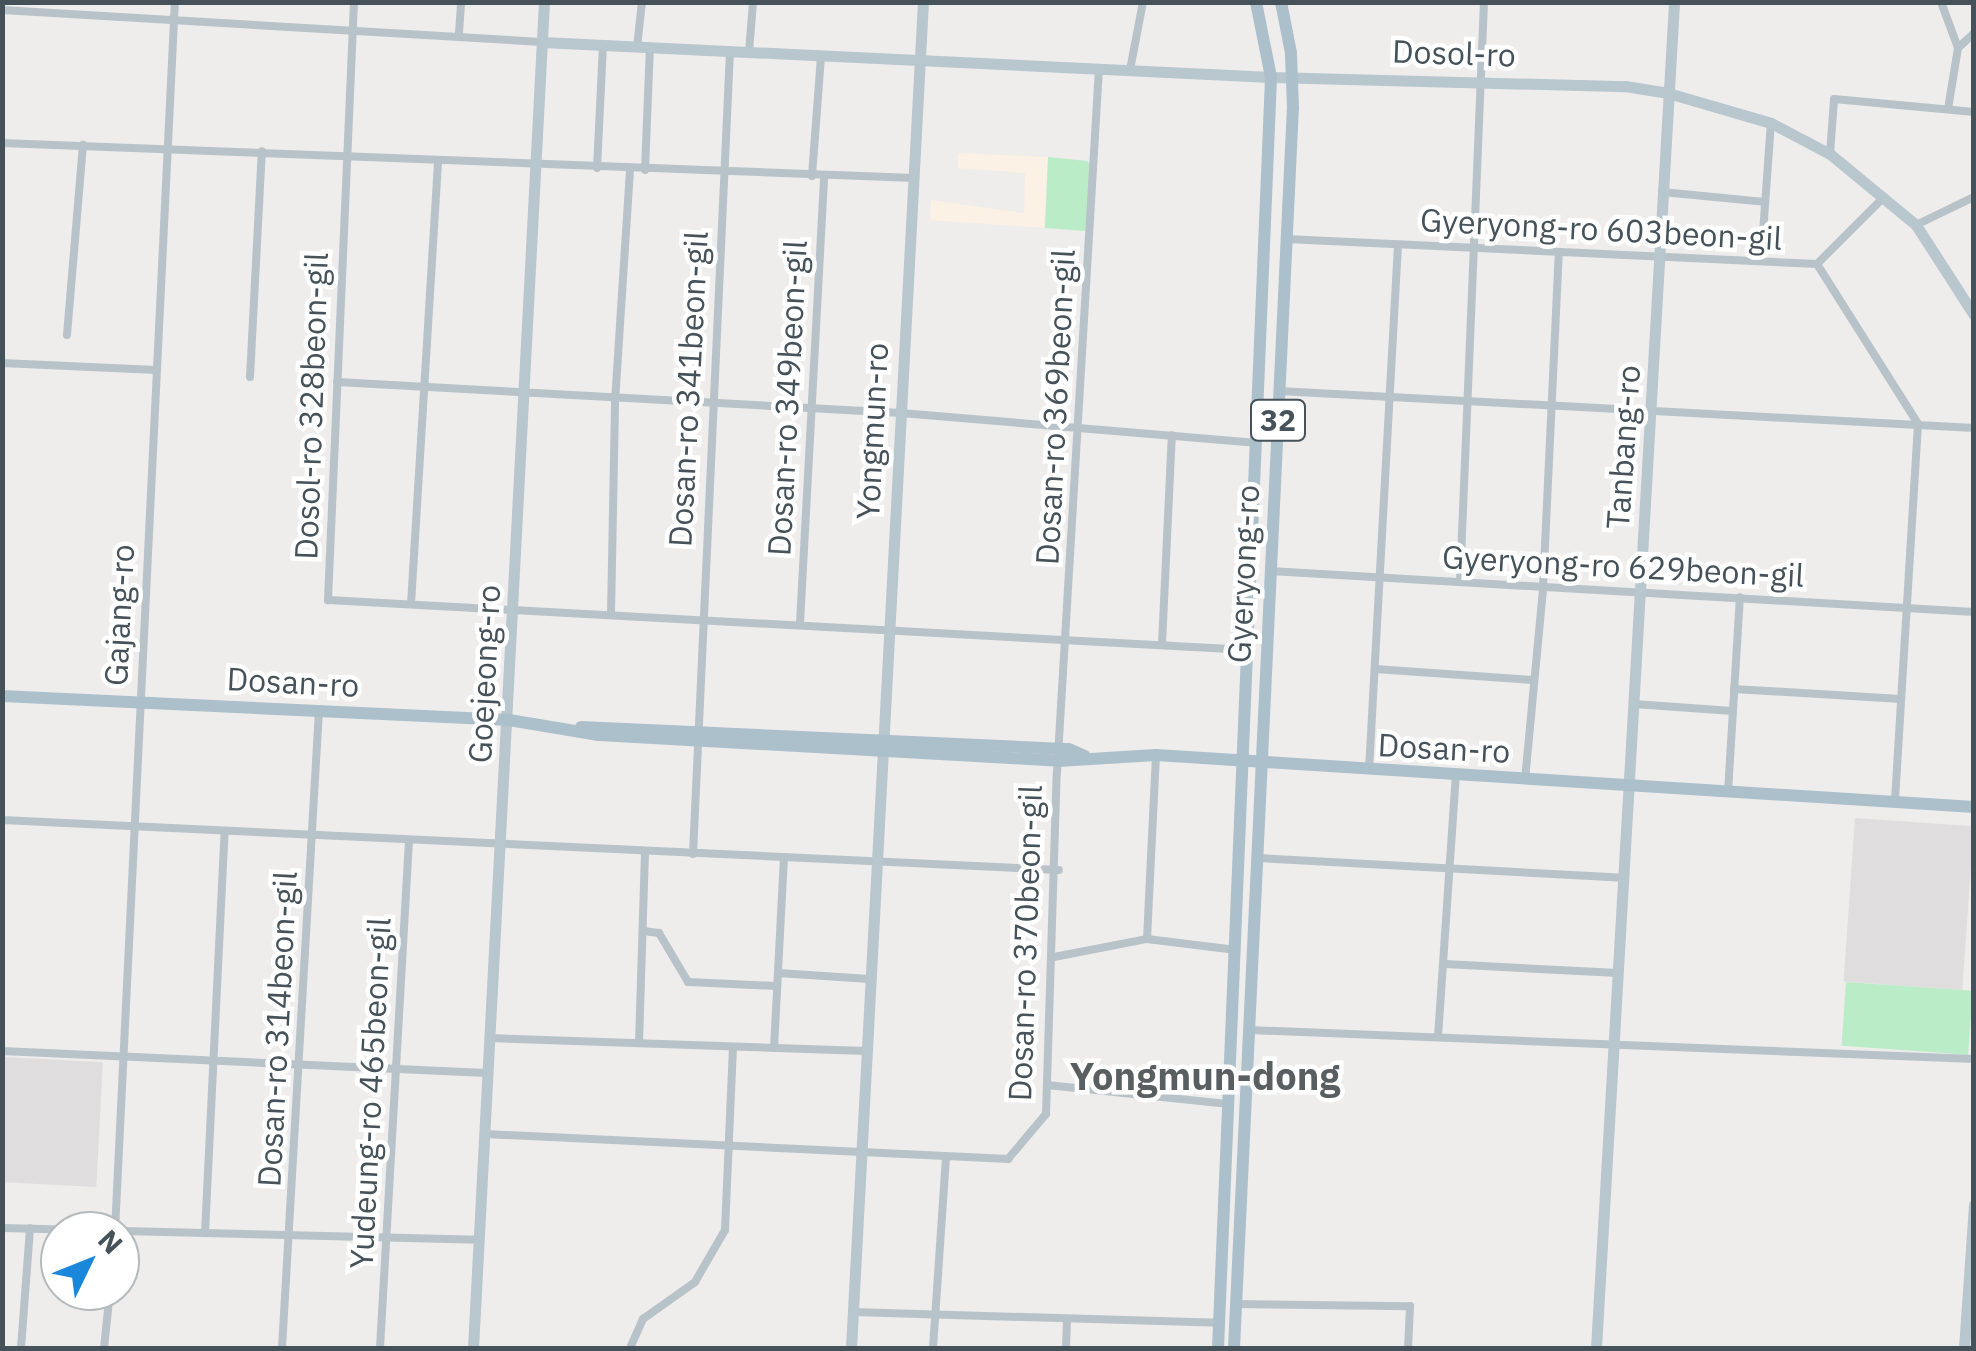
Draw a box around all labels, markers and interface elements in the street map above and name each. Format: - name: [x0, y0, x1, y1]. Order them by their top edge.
- street label: Dosol-ro: [1392, 32, 1516, 74]
- street label: Gyeryong-ro 603beon-gil: [1419, 200, 1783, 258]
- street label: Dosan-ro 341beon-gil: [661, 230, 715, 548]
- street label: Dosan-ro 349beon-gil: [760, 239, 814, 557]
- street label: Dosan-ro 369beon-gil: [1028, 248, 1082, 566]
- street label: Dosol-ro 328beon-gil: [286, 252, 336, 560]
- street label: Yongmun-ro: [848, 342, 896, 520]
- street label: Tanbang-ro: [1598, 364, 1648, 530]
- road number: 32: [1248, 395, 1308, 445]
- street label: Gyeryong-ro: [1219, 484, 1267, 664]
- street label: Gyeryong-ro 629beon-gil: [1441, 537, 1805, 595]
- street label: Gajang-ro: [96, 543, 142, 687]
- street label: Goejeong-ro: [460, 584, 508, 764]
- street label: Dosan-ro: [226, 659, 360, 705]
- street label: Dosan-ro: [1377, 725, 1511, 771]
- street label: Dosan-ro 370beon-gil: [1000, 784, 1050, 1102]
- street label: Dosan-ro 314beon-gil: [250, 870, 304, 1188]
- street label: Yudeung-ro 465beon-gil: [342, 916, 398, 1270]
- district label: Yongmun-dong: [1070, 1053, 1340, 1099]
- north arrow: [40, 1211, 140, 1311]
- text: N: [90, 1222, 131, 1262]

